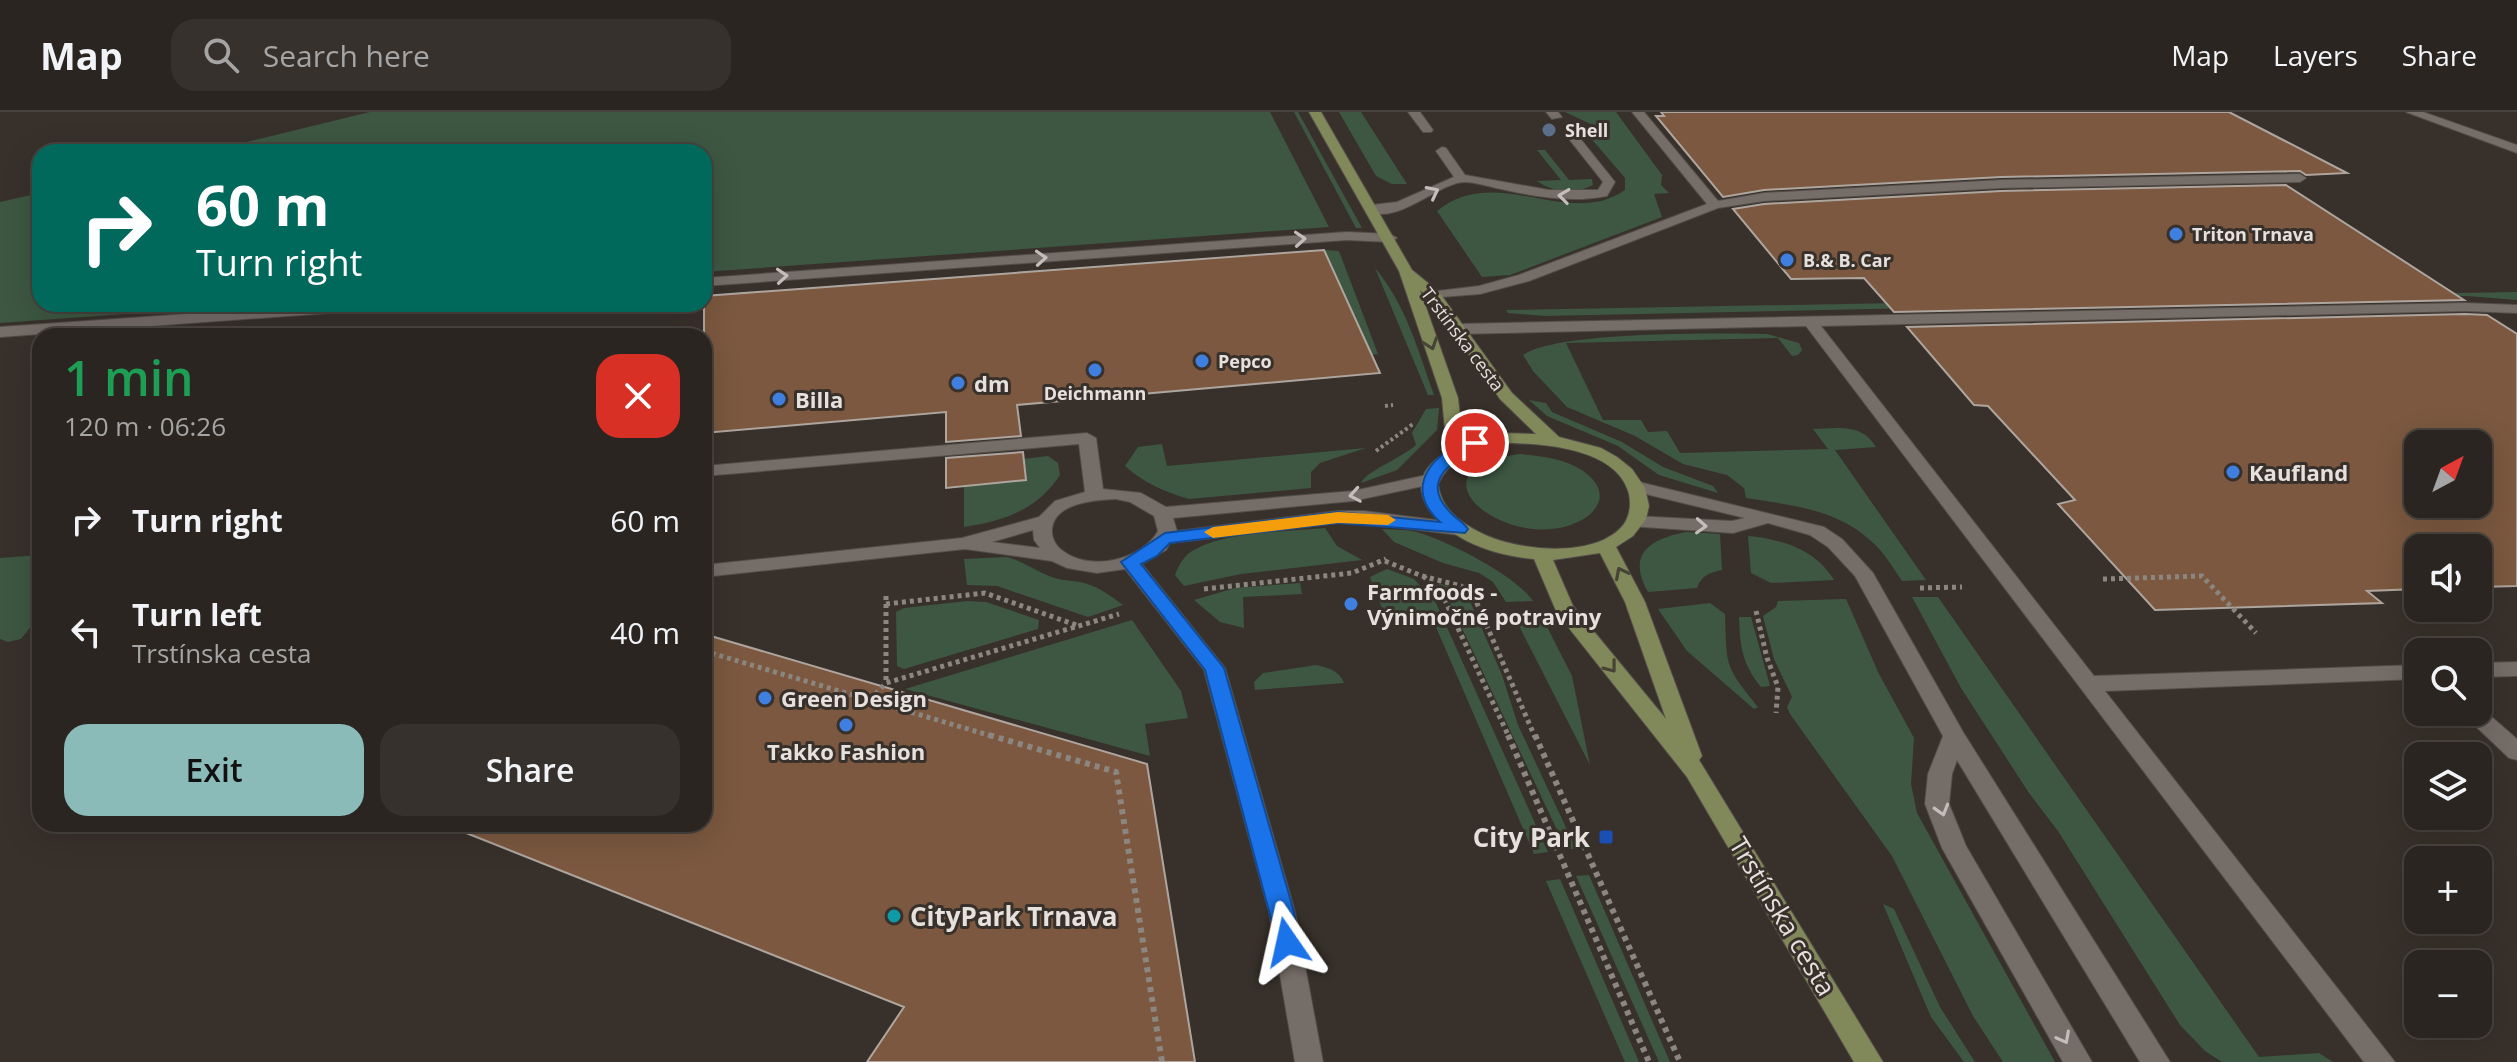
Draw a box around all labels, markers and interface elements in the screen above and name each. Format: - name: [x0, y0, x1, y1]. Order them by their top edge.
- search box: [171, 19, 731, 91]
- text: Map: [40, 29, 123, 81]
- icon: search: [199, 33, 243, 77]
- text: Search here: [263, 35, 430, 76]
- text: Map: [2171, 36, 2229, 74]
- text: Layers: [2273, 36, 2358, 74]
- text: Share: [2402, 36, 2477, 74]
- place label: Shell: [1565, 118, 1608, 142]
- marker: Shell: [1540, 121, 1558, 139]
- text: 60 m: [196, 166, 330, 242]
- icon: right: [64, 176, 168, 280]
- one-way arrow: [1424, 187, 1439, 202]
- one-way arrow: [1557, 187, 1570, 204]
- place label: Triton Trnava: [2192, 222, 2314, 246]
- marker: Triton Trnava: [2167, 225, 2185, 243]
- one-way arrow: [1294, 231, 1307, 248]
- text: Turn right: [196, 238, 362, 287]
- place label: B.& B. Car: [1803, 248, 1891, 272]
- one-way arrow: [1035, 250, 1048, 267]
- marker: B.& B. Car: [1778, 251, 1796, 269]
- one-way arrow: [776, 268, 789, 285]
- street label: Trstínska cesta: [1416, 282, 1510, 396]
- one-way arrow: [1422, 337, 1438, 351]
- text: 1 min: [64, 345, 194, 410]
- place label: Pepco: [1218, 349, 1272, 373]
- marker: Pepco: [1193, 352, 1211, 370]
- button: close: [596, 354, 680, 438]
- marker: Deichmann: [1086, 361, 1104, 379]
- place label: dm: [974, 368, 1010, 398]
- marker: dm: [949, 374, 967, 392]
- place label: Deichmann: [1044, 381, 1146, 405]
- place label: Billa: [795, 384, 843, 414]
- marker: Billa: [770, 390, 788, 408]
- text: 120 m · 06:26: [64, 408, 226, 444]
- pin: [1441, 409, 1509, 477]
- icon: arrive: [1453, 421, 1497, 465]
- north arrow: [2404, 430, 2492, 518]
- map controls: [2404, 430, 2492, 1038]
- place label: Kaufland: [2249, 457, 2348, 487]
- marker: Kaufland: [2224, 463, 2242, 481]
- one-way arrow: [1348, 486, 1361, 503]
- icon: right: [64, 498, 108, 542]
- text: Turn right: [132, 500, 283, 541]
- text: 60 m: [610, 500, 680, 541]
- one-way arrow: [1695, 517, 1708, 534]
- button: sound: [2404, 534, 2492, 622]
- one-way arrow: [1615, 567, 1630, 582]
- place label: Farmfoods - Výnimočné potraviny: [1367, 576, 1602, 631]
- text: Turn left: [132, 594, 262, 635]
- marker: Farmfoods - Výnimočné potraviny: [1342, 595, 1360, 613]
- icon: left: [64, 610, 108, 654]
- text: 40 m: [610, 612, 680, 653]
- text: Trstínska cesta: [132, 635, 312, 671]
- button: search: [2404, 638, 2492, 726]
- one-way arrow: [1601, 658, 1615, 673]
- place label: Green Design: [781, 683, 927, 713]
- marker: Green Design: [756, 689, 774, 707]
- marker: Takko Fashion: [837, 716, 855, 734]
- button: Exit: [64, 724, 364, 816]
- button: Share: [380, 724, 680, 816]
- place label: Takko Fashion: [767, 736, 925, 766]
- button: layers: [2404, 742, 2492, 830]
- one-way arrow: [1933, 803, 1949, 817]
- place label: City Park: [1473, 819, 1591, 855]
- marker: City Park: [1597, 828, 1615, 846]
- street label: Trstínska cesta: [1721, 830, 1845, 1002]
- button: +: [2404, 846, 2492, 934]
- place label: CityPark Trnava: [910, 898, 1117, 934]
- position arrow: [1245, 900, 1329, 984]
- marker: CityPark Trnava: [885, 907, 903, 925]
- button: −: [2404, 950, 2492, 1038]
- one-way arrow: [2055, 1030, 2070, 1044]

